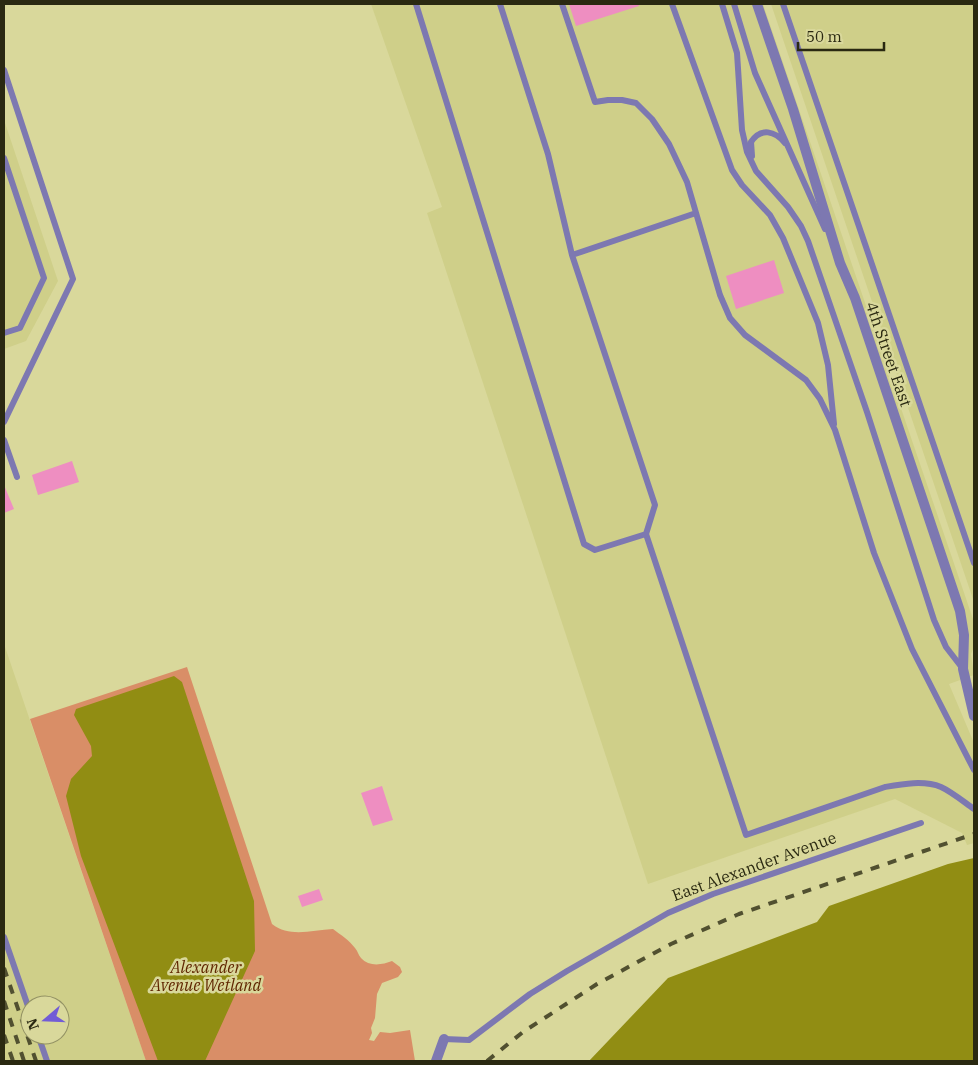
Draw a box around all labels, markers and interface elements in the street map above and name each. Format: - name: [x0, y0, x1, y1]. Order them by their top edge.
- scale bar: [798, 20, 884, 52]
- text: 50 m: [806, 27, 842, 46]
- street label: 4th Street East: [862, 299, 916, 410]
- street label: East Alexander Avenue: [669, 827, 839, 905]
- park label: Alexander Avenue Wetland: [150, 957, 261, 995]
- north arrow: [20, 995, 70, 1045]
- text: N: [22, 1016, 43, 1032]

